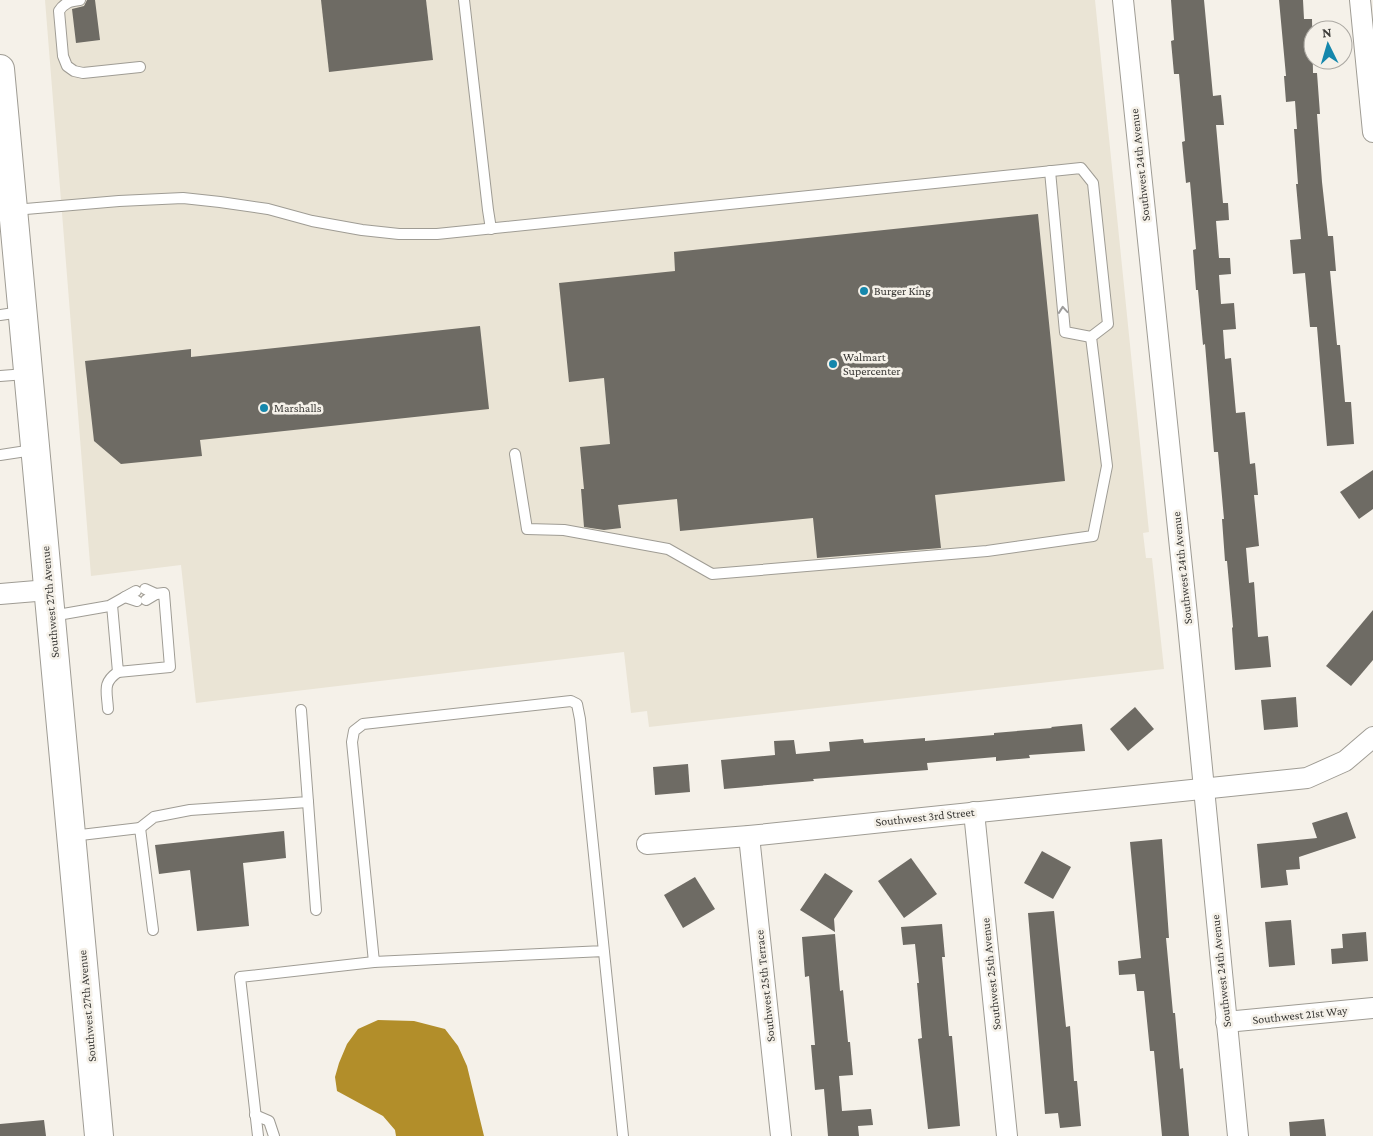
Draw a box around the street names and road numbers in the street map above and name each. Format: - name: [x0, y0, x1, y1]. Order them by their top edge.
- street label: Southwest 24th Avenue: [1127, 108, 1153, 222]
- street label: Southwest 24th Avenue: [1169, 511, 1195, 625]
- street label: Southwest 27th Avenue: [38, 545, 62, 659]
- street label: Southwest 3rd Street: [875, 805, 976, 829]
- street label: Southwest 24th Avenue: [1208, 914, 1234, 1028]
- street label: Southwest 25th Avenue: [978, 917, 1004, 1031]
- street label: Southwest 25th Terrace: [752, 929, 778, 1043]
- street label: Southwest 27th Avenue: [75, 949, 99, 1063]
- street label: Southwest 21st Way: [1252, 1003, 1349, 1027]

